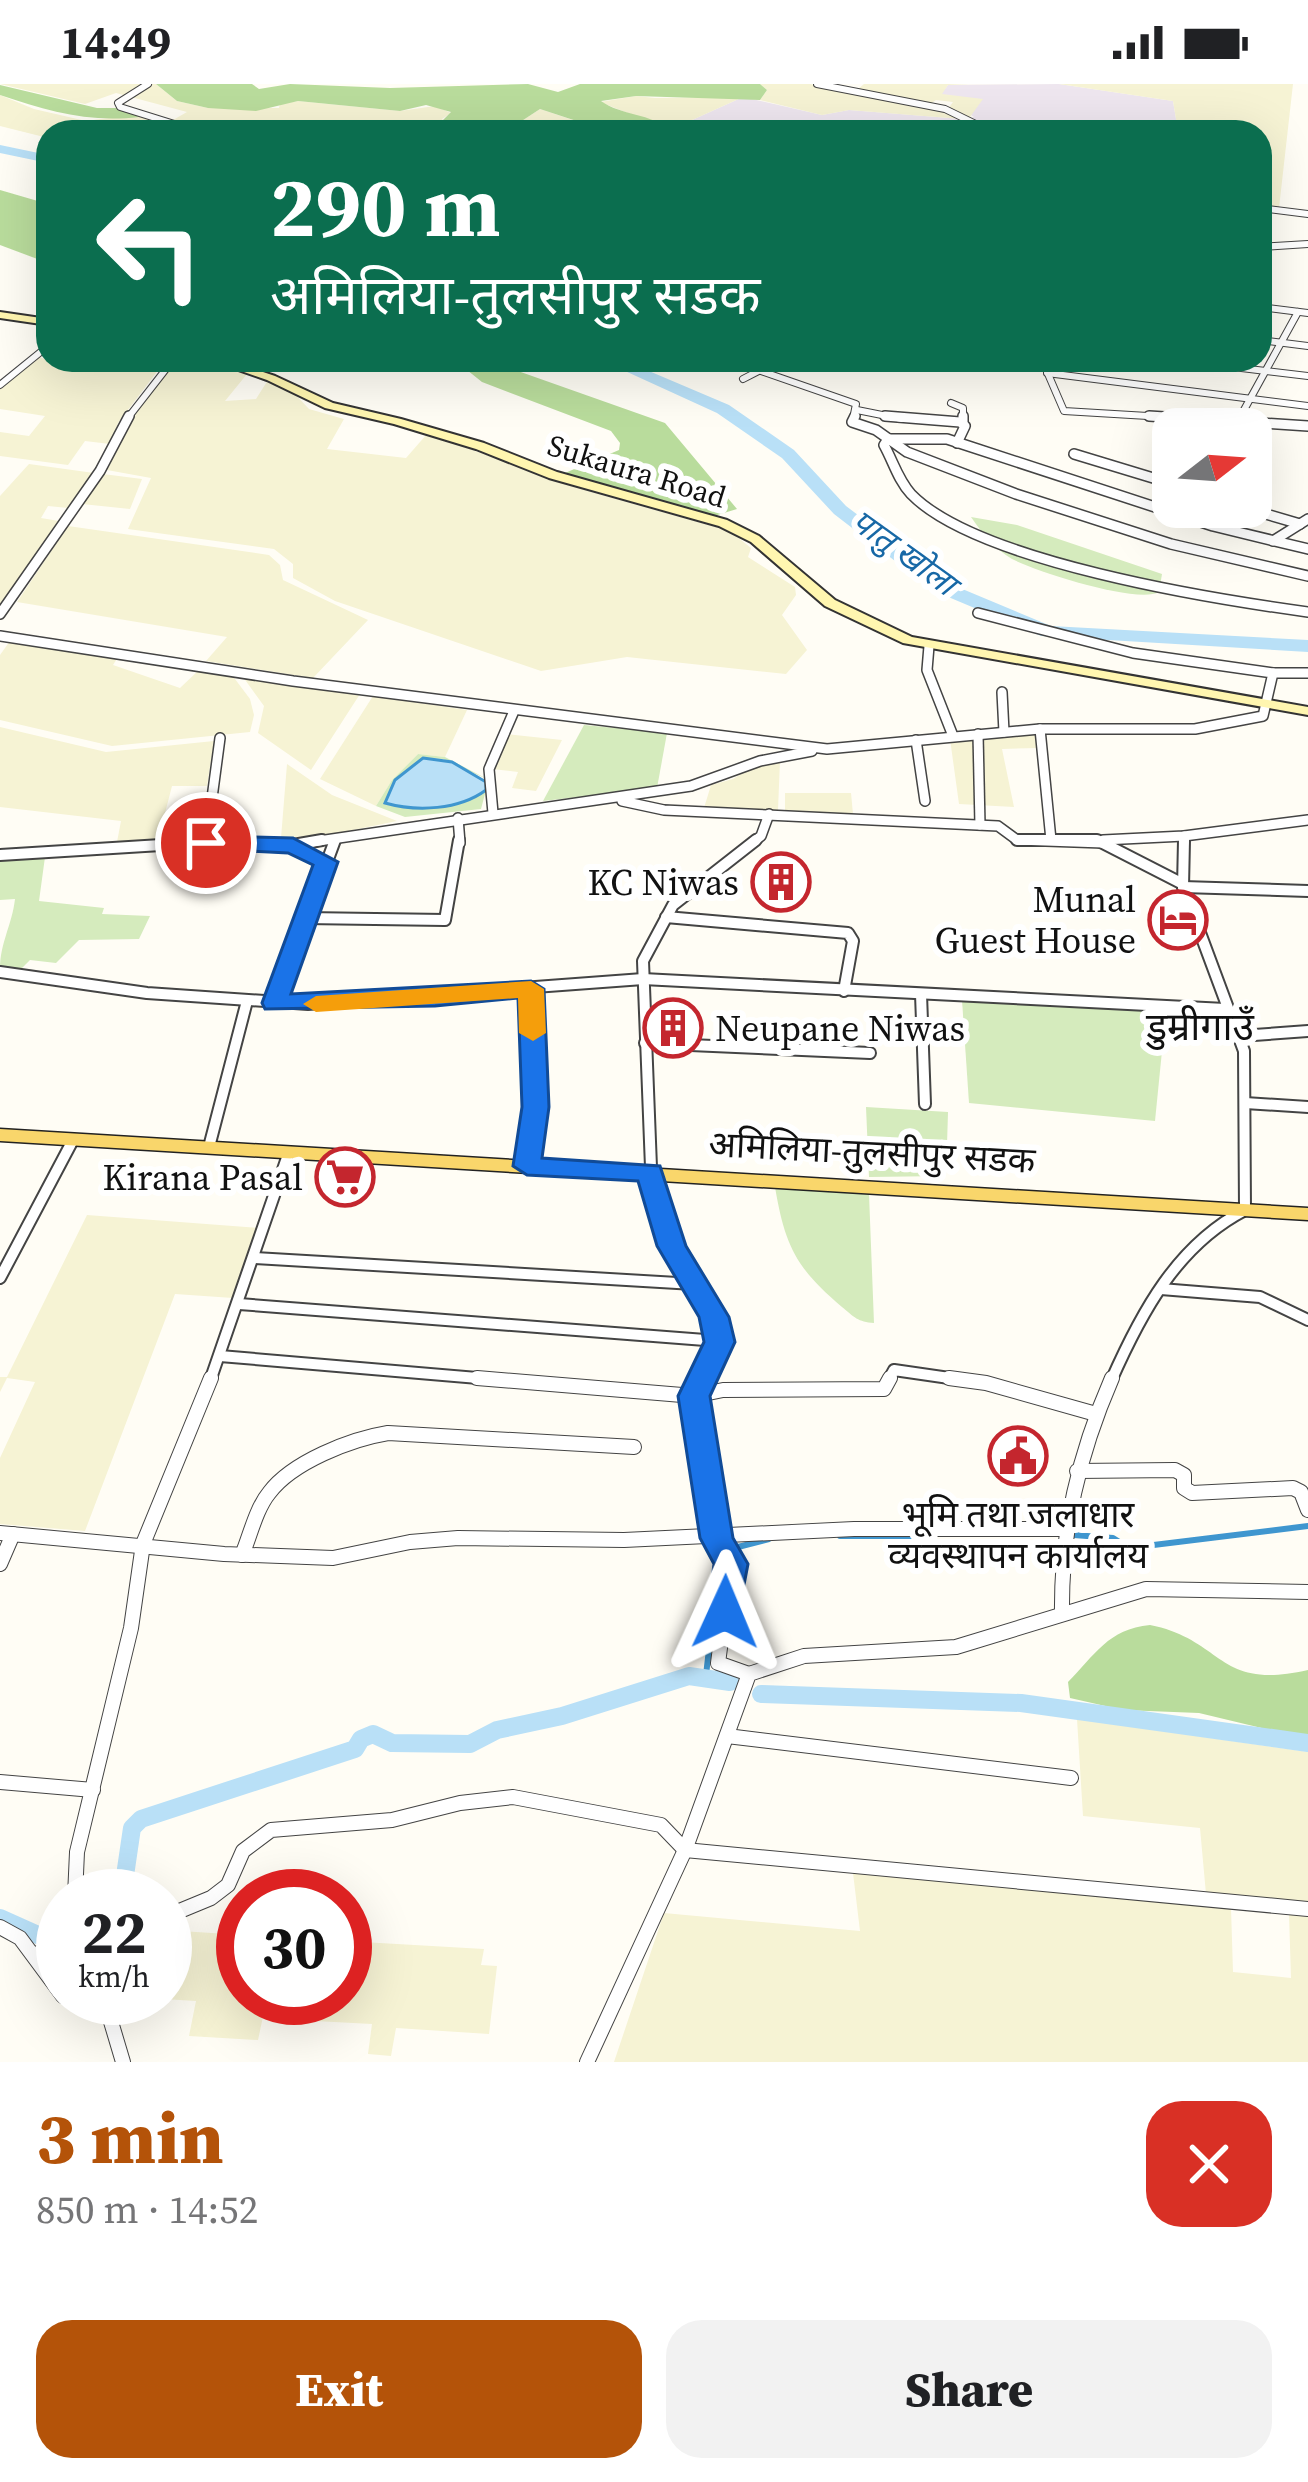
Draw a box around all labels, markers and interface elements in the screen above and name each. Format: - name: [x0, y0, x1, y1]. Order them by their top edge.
- text: 14:49: [60, 11, 171, 73]
- text: 290 m: [270, 149, 501, 264]
- icon: left: [72, 168, 228, 324]
- text: अमिलिया-तुलसीपुर सडक: [270, 258, 760, 332]
- north arrow: [1152, 408, 1272, 528]
- map controls: [1152, 408, 1272, 528]
- street label: Sukaura Road: [543, 424, 731, 518]
- water label: पातु खोला: [842, 498, 971, 609]
- pin: [155, 792, 257, 894]
- icon: arrive: [173, 810, 239, 876]
- building icon: KC Niwas: [750, 851, 812, 913]
- place label: KC Niwas: [587, 858, 739, 907]
- place label: Munal Guest House: [935, 875, 1136, 965]
- hotel icon: Munal Guest House: [1147, 889, 1209, 951]
- building icon: Neupane Niwas: [642, 997, 704, 1059]
- district label: डुम्रीगाउँ: [1145, 1000, 1254, 1053]
- place label: Neupane Niwas: [715, 1004, 965, 1053]
- street label: अमिलिया-तुलसीपुर सडक: [707, 1119, 1038, 1185]
- supermarket icon: Kirana Pasal: [314, 1146, 376, 1208]
- place label: Kirana Pasal: [103, 1153, 303, 1202]
- public building icon: भूमि तथा जलाधार व्यवस्थापन कार्यालय: [987, 1425, 1049, 1487]
- place label: भूमि तथा जलाधार व्यवस्थापन कार्यालय: [888, 1490, 1149, 1580]
- position arrow: [662, 1549, 788, 1675]
- speed limit sign: 30: [216, 1869, 372, 2025]
- text: 22: [81, 1891, 147, 1973]
- text: km/h: [78, 1956, 150, 1997]
- text: 3 min: [36, 2088, 224, 2187]
- button: close: [1146, 2101, 1272, 2227]
- text: 850 m · 14:52: [36, 2183, 258, 2236]
- button: Exit: [36, 2320, 642, 2458]
- button: Share: [666, 2320, 1272, 2458]

